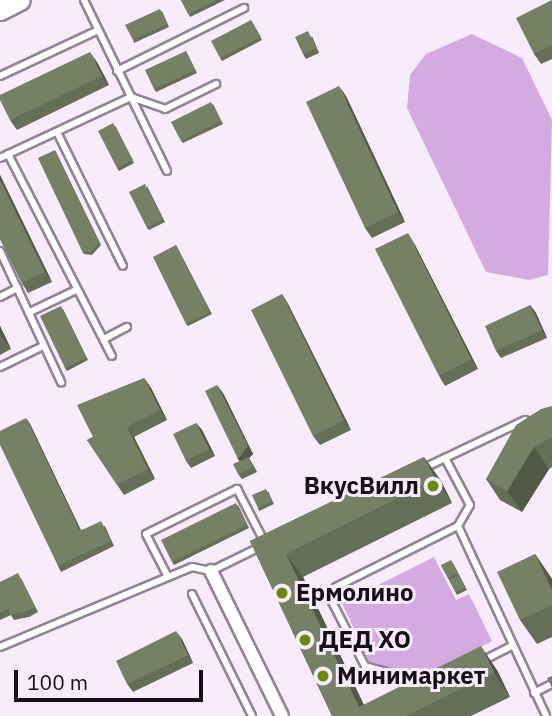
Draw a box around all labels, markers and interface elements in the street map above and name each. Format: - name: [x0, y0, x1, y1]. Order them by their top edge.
- place label: ВкусВилл: [304, 472, 419, 500]
- marker: ВкусВилл: [425, 478, 441, 494]
- place label: Ермолино: [296, 579, 414, 607]
- marker: Ермолино: [274, 585, 290, 601]
- place label: ДЕД ХО: [319, 626, 411, 654]
- marker: ДЕД ХО: [297, 632, 313, 648]
- scale bar: [18, 656, 206, 700]
- place label: Минимаркет: [337, 662, 485, 690]
- text: 100 m: [27, 668, 88, 696]
- marker: Минимаркет: [315, 668, 331, 684]

